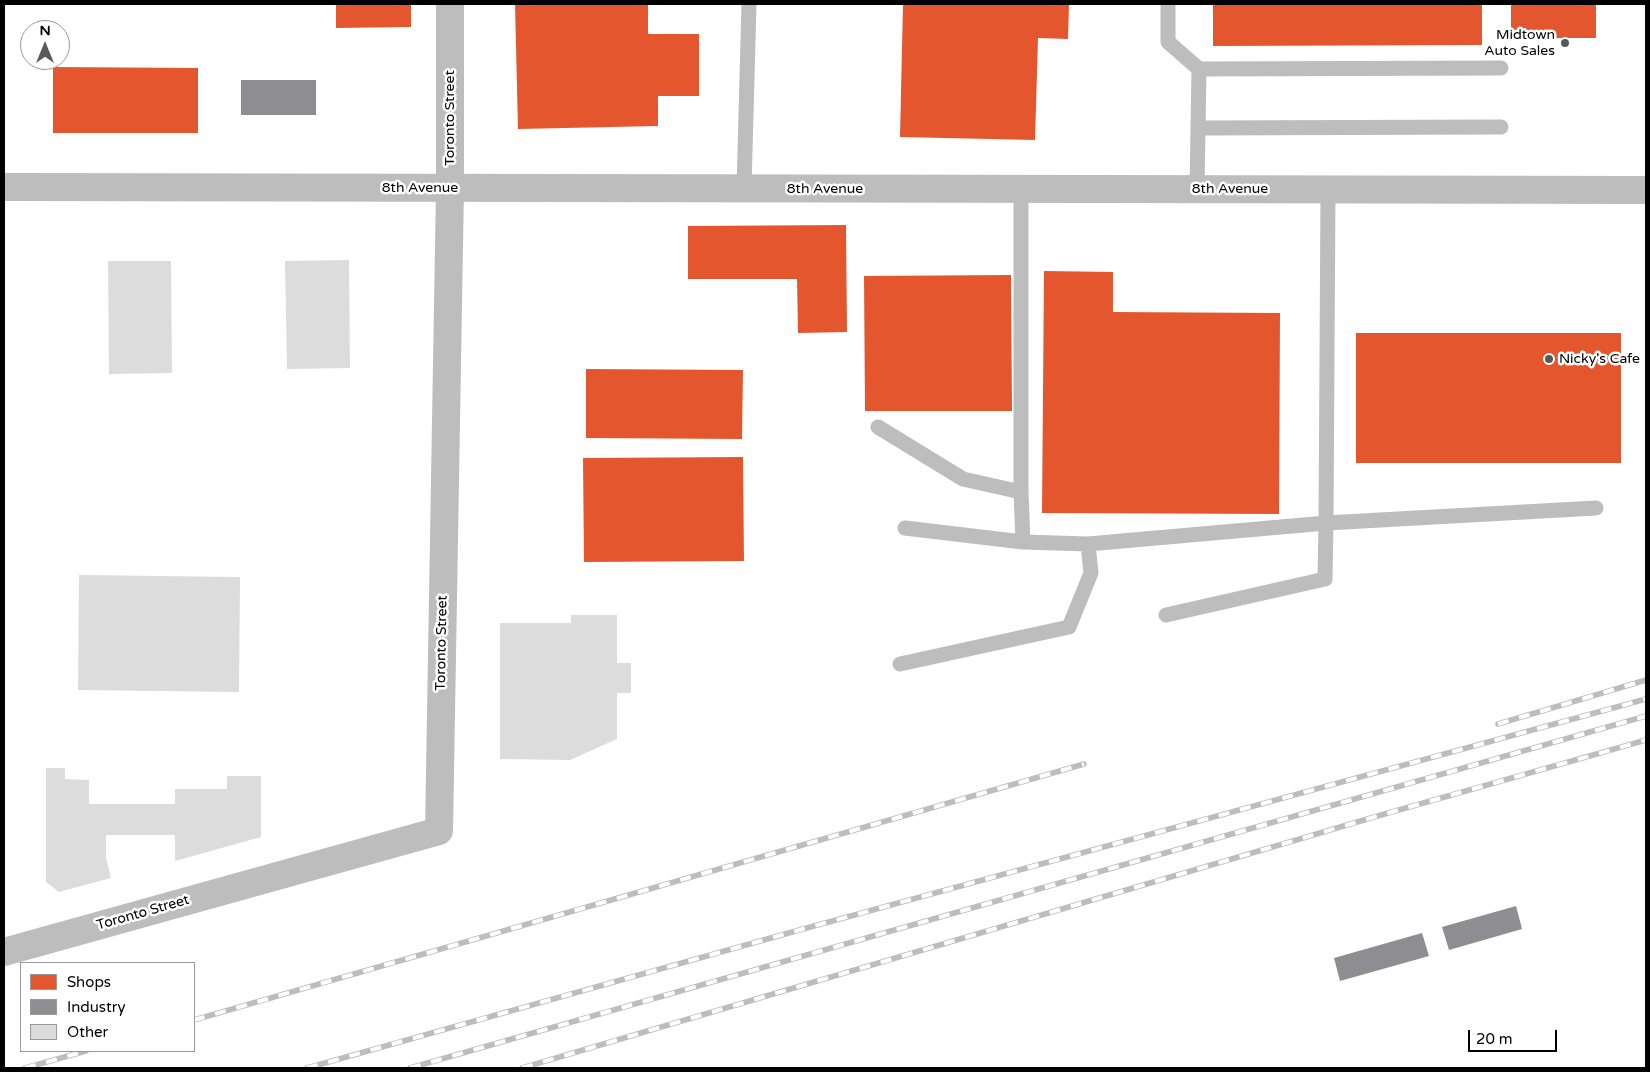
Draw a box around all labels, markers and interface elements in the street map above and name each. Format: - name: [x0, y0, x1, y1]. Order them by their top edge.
- north arrow: [20, 20, 70, 70]
- text: N: [39, 22, 51, 39]
- place label: Midtown Auto Sales: [1484, 27, 1555, 59]
- marker: Midtown Auto Sales: [1559, 37, 1571, 49]
- street label: Toronto Street: [442, 70, 458, 166]
- street label: 8th Avenue: [382, 180, 458, 196]
- street label: 8th Avenue: [787, 181, 863, 197]
- street label: 8th Avenue: [1192, 181, 1268, 197]
- place label: Nicky's Cafe: [1559, 351, 1640, 367]
- marker: Nicky's Cafe: [1543, 353, 1555, 365]
- street label: Toronto Street: [433, 595, 451, 691]
- street label: Toronto Street: [95, 892, 191, 934]
- legend: [20, 962, 195, 1052]
- text: Shops: [67, 973, 111, 991]
- text: Industry: [67, 998, 126, 1016]
- scale bar: [1470, 1020, 1559, 1052]
- text: Other: [67, 1023, 108, 1041]
- text: 20 m: [1476, 1030, 1513, 1048]

